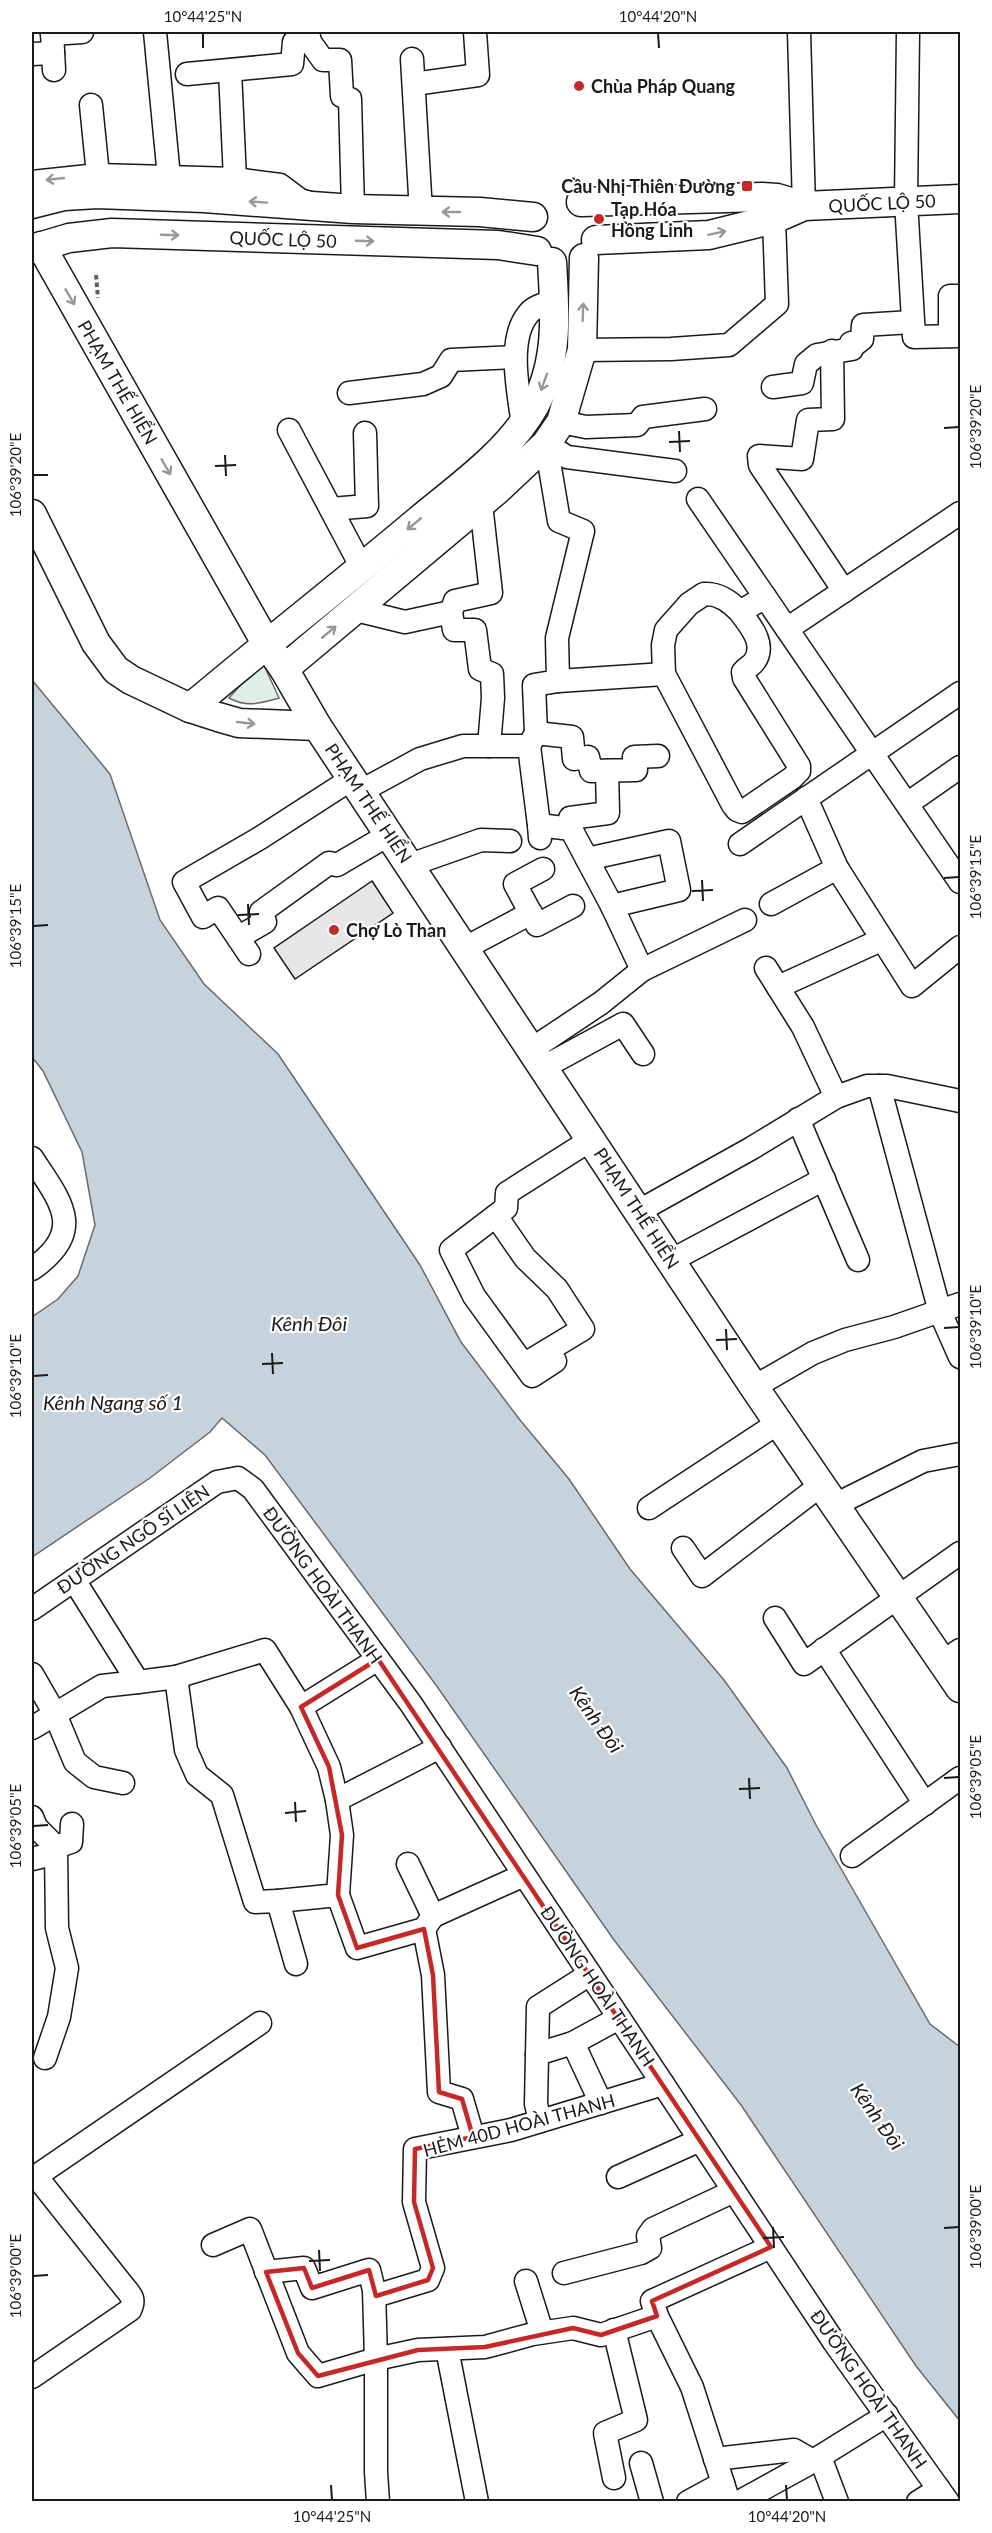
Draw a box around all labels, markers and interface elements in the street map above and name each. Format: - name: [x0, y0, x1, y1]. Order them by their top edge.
- text: 10°44'25"N: [164, 7, 242, 25]
- text: 10°44'20"N: [619, 7, 697, 25]
- place label: Chùa Pháp Quang: [591, 75, 736, 97]
- marker: Chùa Pháp Quang: [572, 79, 586, 93]
- one-way arrow: [46, 174, 66, 185]
- place label: Cầu Nhị Thiên Đường: [561, 175, 735, 197]
- marker: Cầu Nhị Thiên Đường: [740, 179, 754, 193]
- street label: QUỐC LỘ 50: [828, 189, 936, 217]
- one-way arrow: [249, 196, 269, 207]
- place label: Tạp Hóa Hồng Linh: [611, 198, 693, 241]
- one-way arrow: [441, 206, 461, 218]
- marker: Tạp Hóa Hồng Linh: [592, 212, 606, 226]
- street label: QUỐC LỘ 50: [229, 226, 337, 252]
- one-way arrow: [707, 227, 726, 238]
- one-way arrow: [159, 229, 179, 241]
- one-way arrow: [354, 236, 374, 247]
- one-way arrow: [64, 288, 76, 305]
- one-way arrow: [577, 303, 589, 323]
- street label: PHẠM THẾ HIỂN: [74, 316, 162, 448]
- one-way arrow: [538, 372, 549, 391]
- text: 106°39'20"E: [966, 385, 984, 469]
- text: 106°39'20"E: [6, 433, 24, 517]
- one-way arrow: [161, 457, 172, 475]
- one-way arrow: [407, 517, 422, 531]
- one-way arrow: [321, 625, 337, 638]
- one-way arrow: [236, 718, 256, 729]
- street label: PHẠM THẾ HIỂN: [321, 739, 417, 867]
- text: 106°39'15"E: [966, 835, 984, 919]
- text: 106°39'15"E: [6, 884, 24, 968]
- place label: Chợ Lò Than: [346, 919, 446, 941]
- marker: Chợ Lò Than: [327, 923, 341, 937]
- street label: PHẠM THẾ HIỂN: [590, 1143, 684, 1273]
- text: 106°39'10"E: [966, 1285, 984, 1369]
- water label: Kênh Đôi: [271, 1311, 348, 1335]
- text: 106°39'10"E: [6, 1334, 24, 1418]
- water label: Kênh Ngang số 1: [43, 1390, 183, 1414]
- street label: ĐƯỜNG NGÔ SĨ LIÊN: [53, 1480, 213, 1598]
- street label: ĐƯỜNG HOÀI THANH: [259, 1502, 387, 1668]
- water label: Kênh Đôi: [565, 1681, 629, 1757]
- text: 106°39'05"E: [966, 1735, 984, 1819]
- text: 106°39'05"E: [6, 1784, 24, 1868]
- street label: ĐƯỜNG HOÀI THANH: [536, 1902, 660, 2070]
- water label: Kênh Đôi: [846, 2078, 910, 2154]
- street label: HẺM 40D HOÀI THANH: [421, 2089, 617, 2161]
- text: 106°39'00"E: [966, 2185, 984, 2269]
- text: 106°39'00"E: [6, 2234, 24, 2318]
- street label: ĐƯỜNG HOÀI THANH: [806, 2305, 932, 2473]
- text: 10°44'25"N: [293, 2507, 371, 2525]
- text: 10°44'20"N: [748, 2507, 826, 2525]

